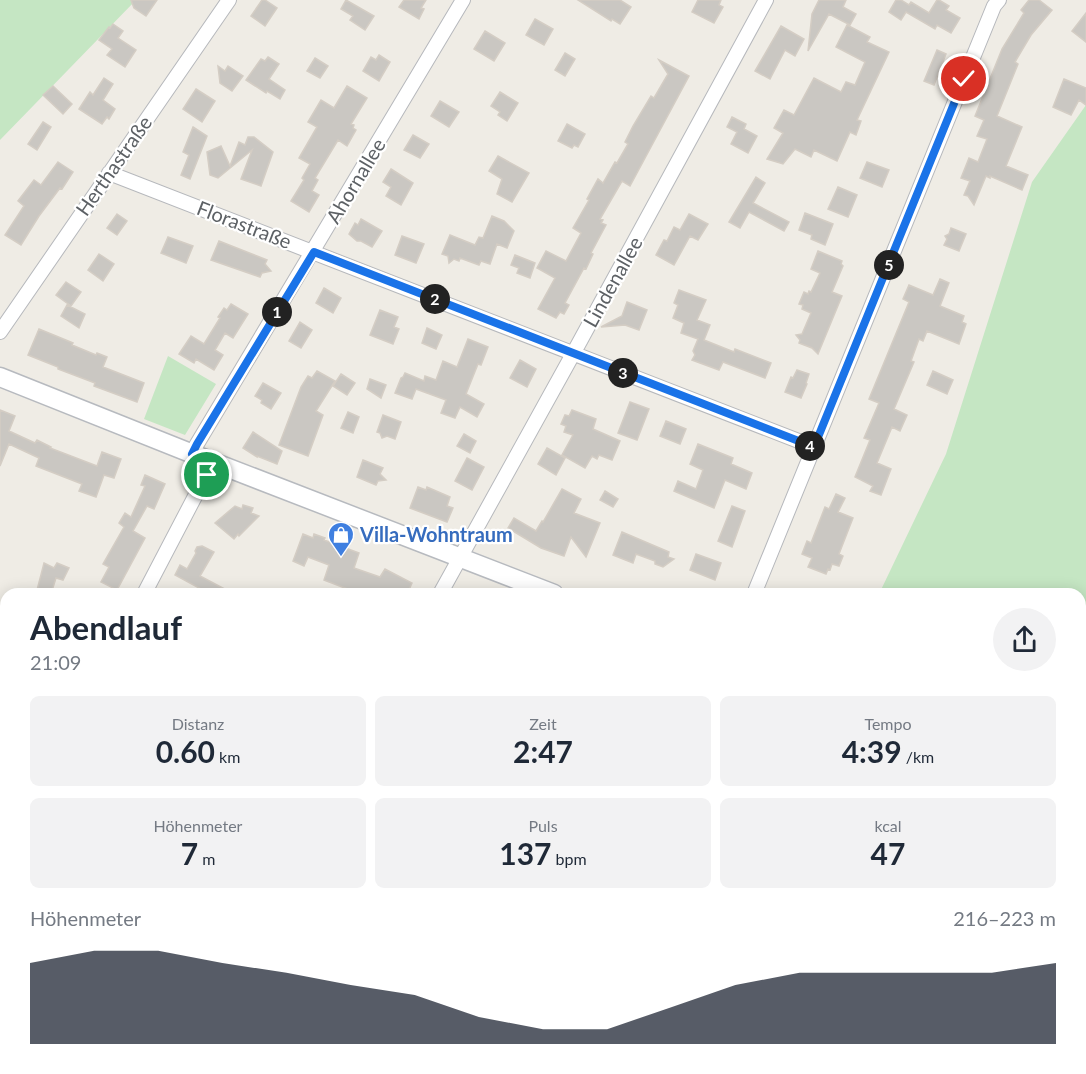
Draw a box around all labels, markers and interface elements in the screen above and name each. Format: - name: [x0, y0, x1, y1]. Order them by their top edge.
- pin: [938, 53, 989, 104]
- icon: check: [947, 62, 980, 95]
- street label: Herthastraße: [70, 111, 156, 220]
- street label: Ahornallee: [320, 134, 390, 227]
- street label: Florastraße: [194, 195, 295, 253]
- street label: Lindenallee: [577, 232, 647, 331]
- pin: 5: [874, 250, 904, 280]
- text: 5: [884, 255, 894, 274]
- pin: 2: [420, 284, 450, 314]
- text: 2: [430, 289, 440, 308]
- pin: 1: [262, 297, 292, 327]
- text: 1: [272, 302, 282, 321]
- pin: 3: [608, 358, 638, 388]
- text: 3: [618, 363, 628, 382]
- pin: 4: [795, 431, 825, 461]
- text: 4: [805, 436, 815, 455]
- pin: [181, 449, 232, 500]
- icon: arrive: [190, 458, 223, 491]
- shop icon: Villa-Wohntraum: [326, 520, 356, 558]
- place label: Villa-Wohntraum: [359, 522, 513, 546]
- text: Abendlauf: [30, 607, 182, 647]
- button: share: [993, 608, 1056, 671]
- text: 21:09: [30, 650, 81, 674]
- text: Distanz: [172, 714, 224, 733]
- text: Zeit: [529, 714, 557, 733]
- text: Tempo: [864, 714, 912, 733]
- text: 0.60: [156, 733, 215, 769]
- text: 2:47: [513, 733, 573, 769]
- text: 4:39: [842, 733, 902, 769]
- text: km: [215, 747, 240, 766]
- text: /km: [902, 747, 934, 766]
- text: Höhenmeter: [154, 816, 242, 835]
- text: Puls: [528, 816, 558, 835]
- text: kcal: [874, 816, 902, 835]
- text: 7: [181, 835, 198, 871]
- text: 137: [499, 835, 552, 871]
- text: 47: [871, 835, 905, 871]
- text: m: [198, 849, 215, 868]
- text: bpm: [552, 849, 587, 868]
- text: Höhenmeter: [30, 906, 141, 930]
- text: 216–223 m: [953, 906, 1056, 930]

